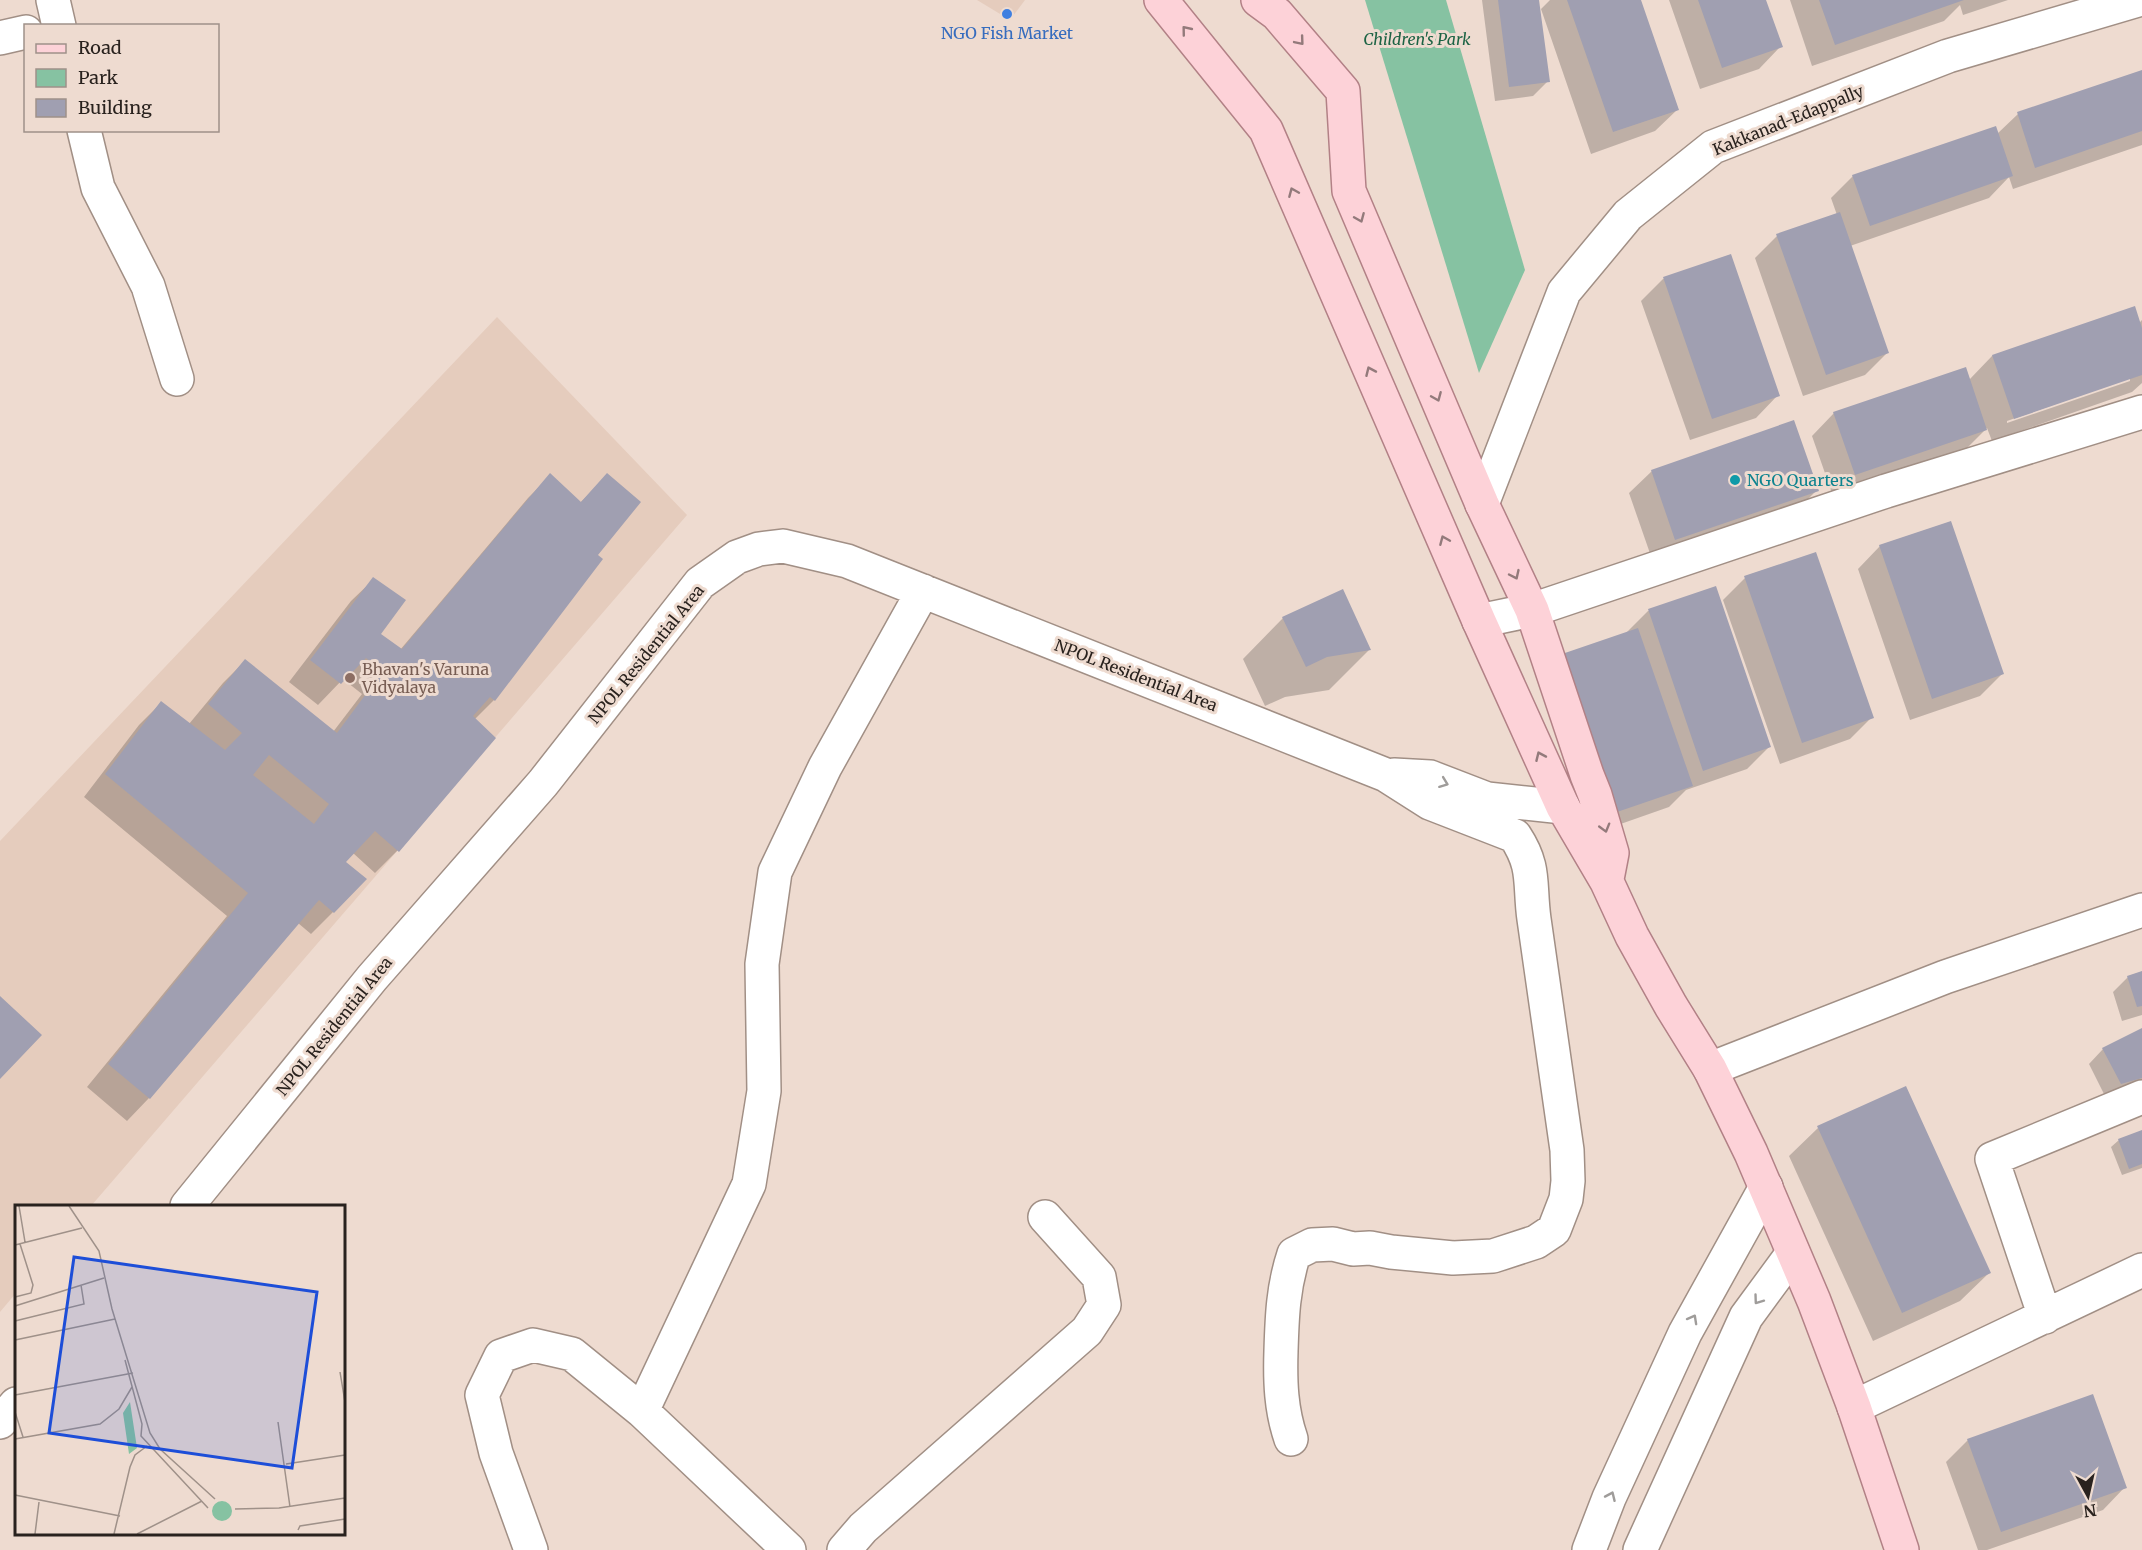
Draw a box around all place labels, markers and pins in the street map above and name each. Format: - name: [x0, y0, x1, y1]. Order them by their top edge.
- marker: NGO Fish Market: [1000, 7, 1014, 21]
- place label: NGO Fish Market: [941, 23, 1074, 43]
- place label: NGO Quarters: [1747, 470, 1854, 490]
- marker: NGO Quarters: [1728, 473, 1742, 487]
- place label: Bhavan's Varuna Vidyalaya: [361, 659, 489, 697]
- marker: Bhavan's Varuna Vidyalaya: [343, 671, 357, 685]

